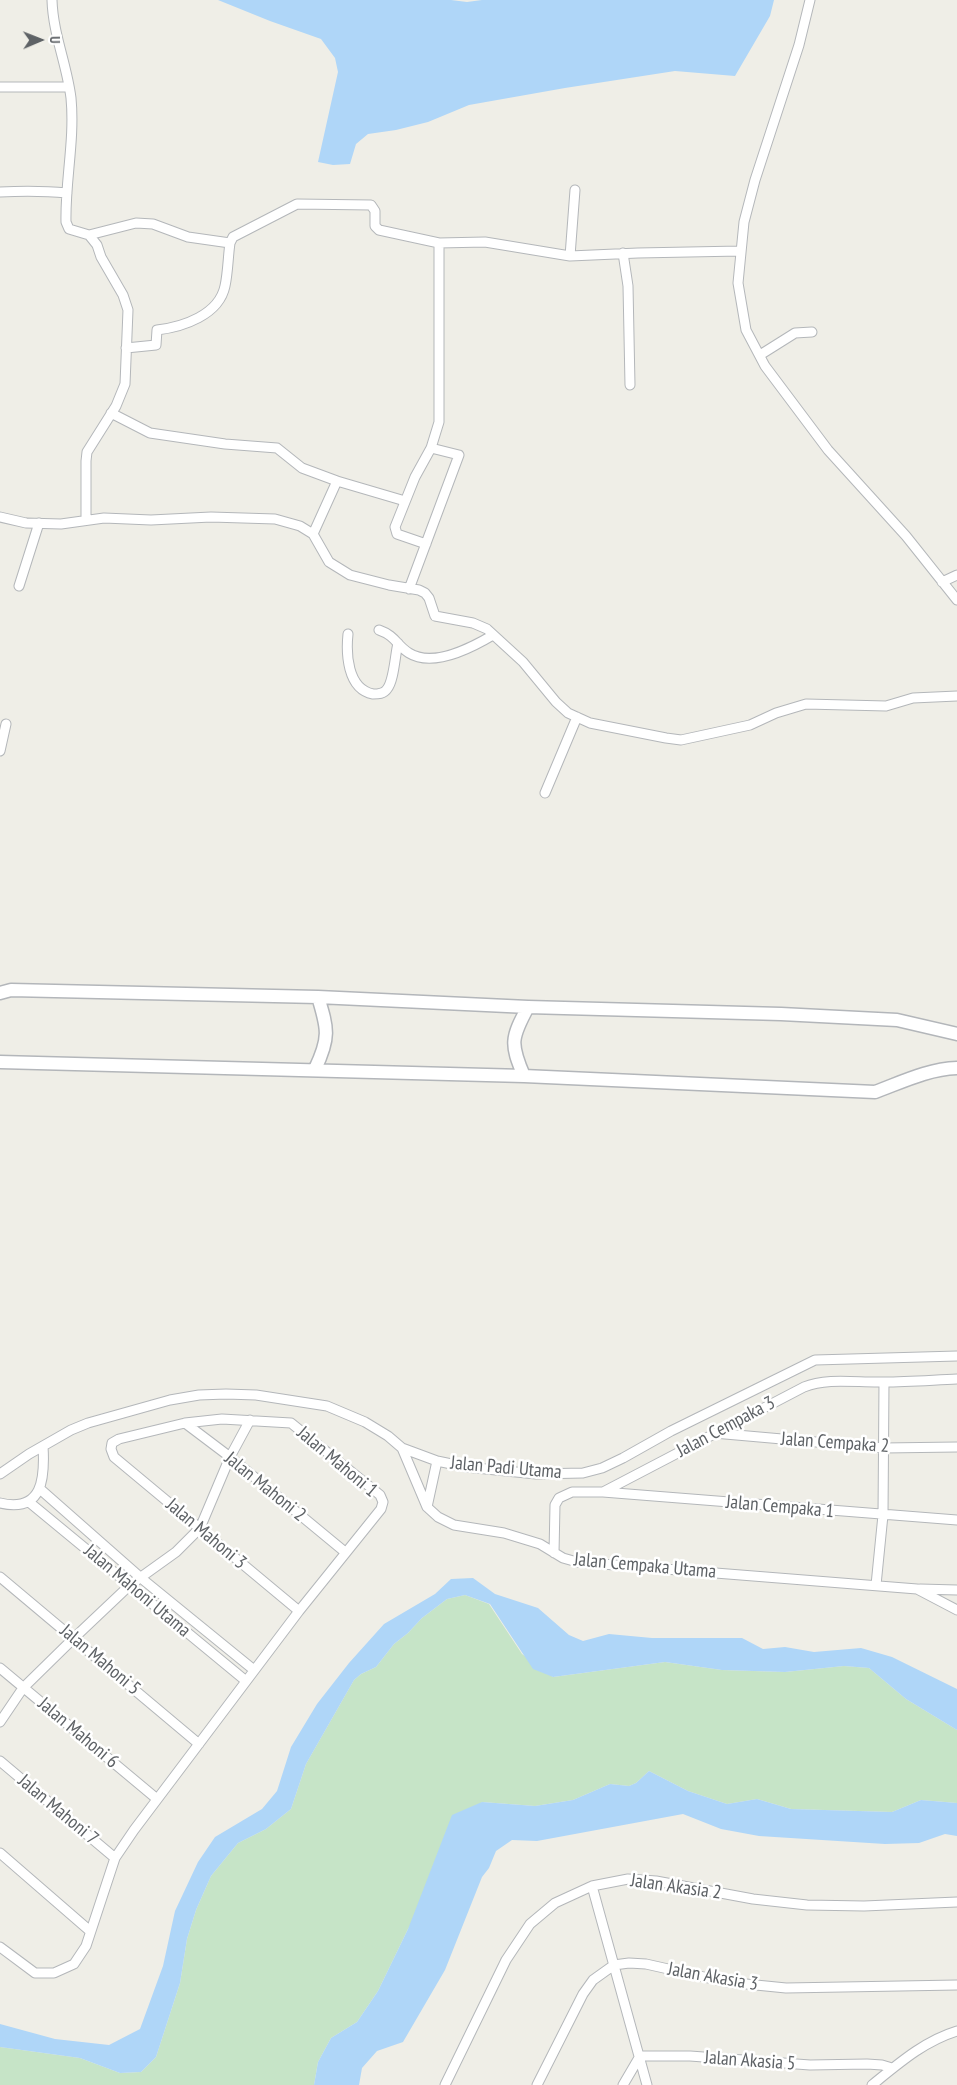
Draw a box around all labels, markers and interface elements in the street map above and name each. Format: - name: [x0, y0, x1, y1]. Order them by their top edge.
- north arrow: [15, 15, 65, 65]
- text: U: [46, 36, 64, 44]
- street label: Jalan Cempaka 3: [673, 1391, 779, 1463]
- street label: Jalan Mahoni 1: [292, 1422, 382, 1502]
- street label: Jalan Cempaka 2: [780, 1428, 890, 1458]
- street label: Jalan Mahoni 2: [220, 1447, 310, 1527]
- street label: Jalan Padi Utama: [450, 1452, 562, 1484]
- street label: Jalan Cempaka 1: [725, 1491, 835, 1523]
- street label: Jalan Mahoni 3: [161, 1494, 251, 1574]
- street label: Jalan Mahoni Utama: [79, 1540, 195, 1642]
- street label: Jalan Cempaka Utama: [573, 1548, 717, 1584]
- street label: Jalan Mahoni 5: [55, 1620, 145, 1700]
- street label: Jalan Mahoni 6: [33, 1693, 123, 1773]
- street label: Jalan Mahoni 7: [13, 1770, 103, 1850]
- street label: Jalan Akasia 2: [629, 1869, 723, 1905]
- street label: Jalan Akasia 3: [666, 1958, 760, 1996]
- street label: Jalan Akasia 5: [704, 2046, 796, 2076]

